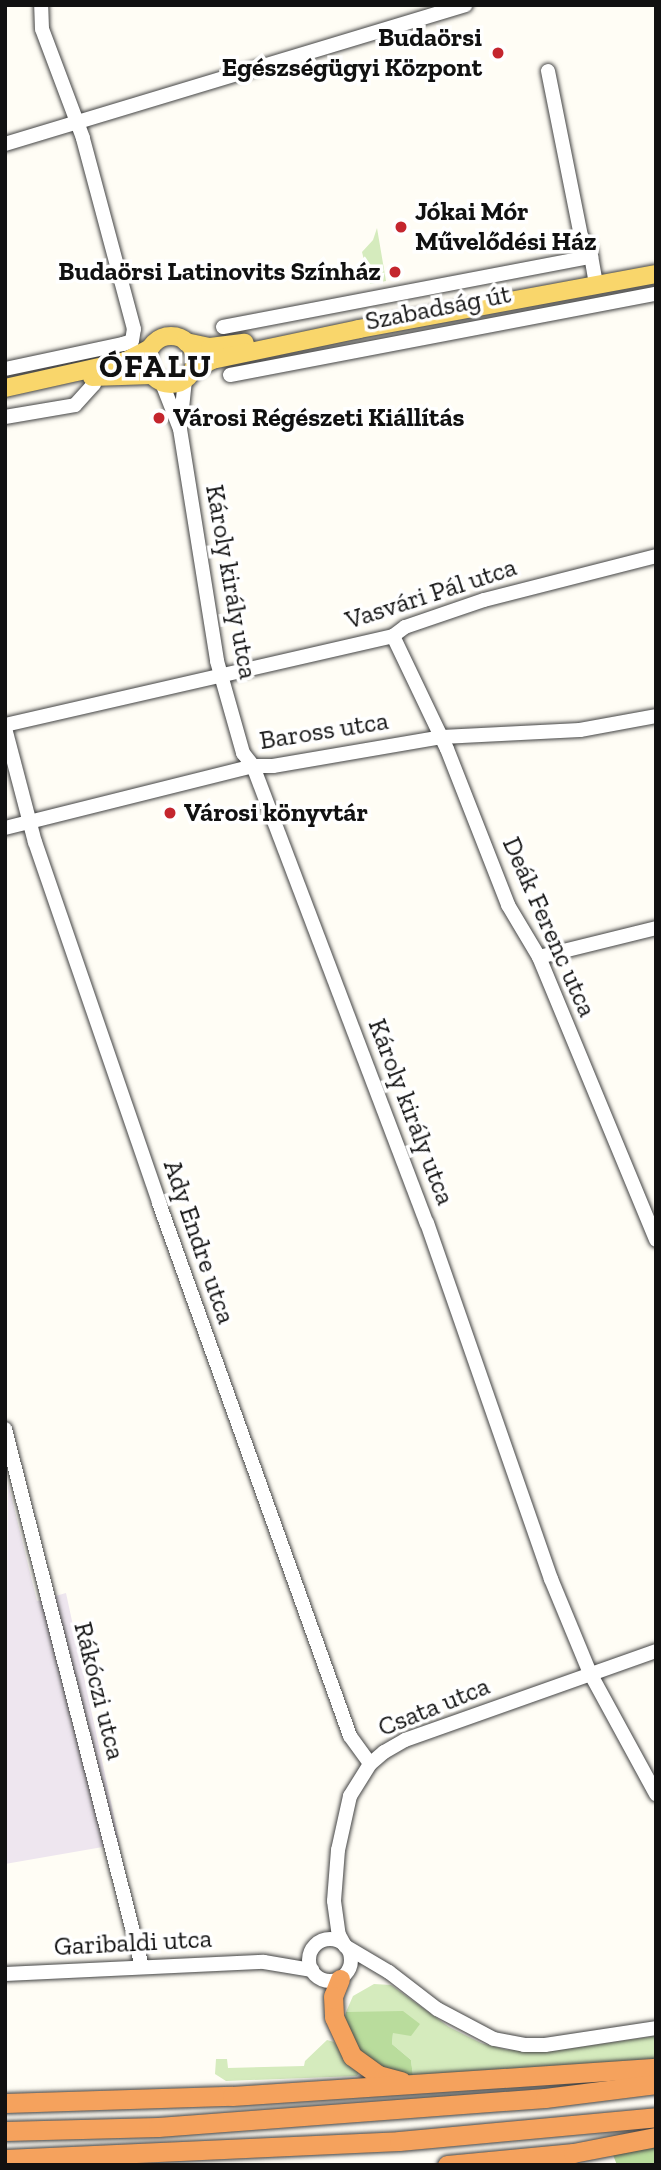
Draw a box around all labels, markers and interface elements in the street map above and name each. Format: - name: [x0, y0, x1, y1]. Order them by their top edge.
- place label: Budaörsi Egészségügyi Központ: [222, 22, 482, 84]
- marker: Budaörsi Egészségügyi Központ: [488, 43, 508, 63]
- place label: Jókai Mór Művelődési Ház: [415, 196, 597, 258]
- marker: Jókai Mór Művelődési Ház: [393, 219, 409, 235]
- place label: Budaörsi Latinovits Színház: [58, 256, 381, 288]
- marker: Budaörsi Latinovits Színház: [387, 264, 403, 280]
- street label: Szabadság út: [363, 279, 513, 337]
- district label: ÓFALU: [100, 346, 212, 386]
- place label: Városi Régészeti Kiállítás: [173, 402, 465, 434]
- marker: Városi Régészeti Kiállítás: [151, 410, 167, 426]
- street label: Károly király utca: [198, 482, 264, 682]
- street label: Vasvári Pál utca: [342, 552, 520, 636]
- street label: Baross utca: [257, 705, 391, 757]
- place label: Városi könyvtár: [184, 797, 368, 829]
- marker: Városi könyvtár: [162, 805, 178, 821]
- street label: Deák Ferenc utca: [495, 832, 603, 1022]
- street label: Károly király utca: [361, 1014, 461, 1210]
- street label: Ady Endre utca: [156, 1156, 242, 1328]
- street label: Rákóczi utca: [67, 1619, 131, 1763]
- street label: Csata utca: [374, 1670, 494, 1744]
- street label: Garibaldi utca: [53, 1923, 213, 1963]

